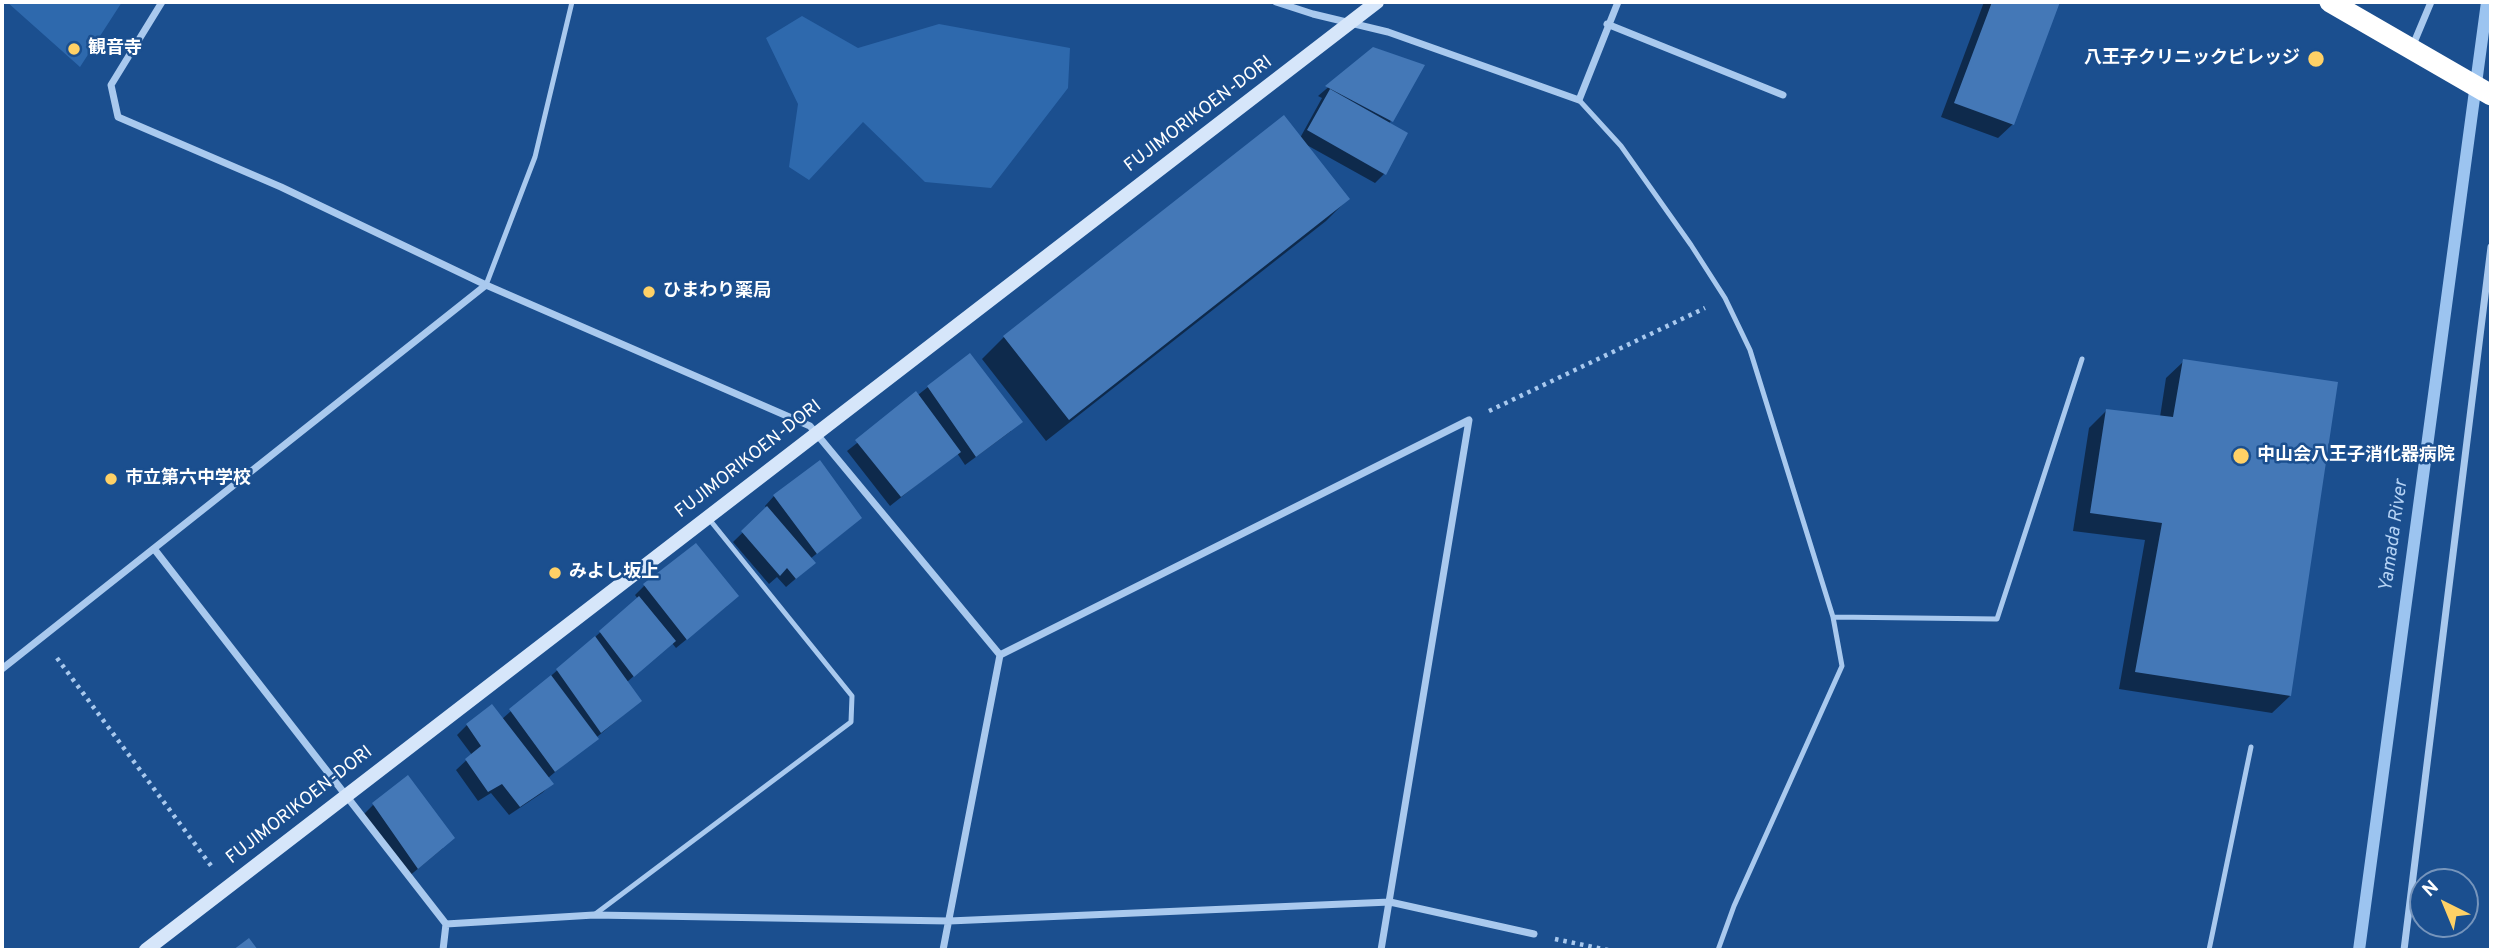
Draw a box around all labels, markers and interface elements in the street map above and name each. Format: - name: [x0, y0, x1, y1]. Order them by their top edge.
- place label: 観音寺: [88, 38, 142, 60]
- marker: 観音寺: [66, 41, 82, 57]
- place label: 八王子クリニックビレッジ: [2084, 48, 2300, 70]
- marker: 八王子クリニックビレッジ: [2306, 49, 2326, 69]
- street label: FUJIMORIKOEN-DORI: [1121, 52, 1277, 178]
- place label: ひまわり薬局: [663, 281, 771, 303]
- marker: ひまわり薬局: [641, 284, 657, 300]
- street label: FUJIMORIKOEN-DORI: [672, 396, 826, 524]
- place label: 中山会八王子消化器病院: [2257, 445, 2455, 467]
- marker: 中山会八王子消化器病院: [2231, 446, 2251, 466]
- place label: 市立第六中学校: [125, 468, 251, 490]
- marker: 市立第六中学校: [103, 471, 119, 487]
- water label: Yamada River: [2376, 478, 2414, 594]
- place label: みよし坂上: [569, 562, 659, 584]
- marker: みよし坂上: [547, 565, 563, 581]
- street label: FUJIMORIKOEN-DORI: [223, 742, 377, 870]
- north arrow: [2409, 868, 2479, 938]
- text: N: [2418, 876, 2444, 903]

